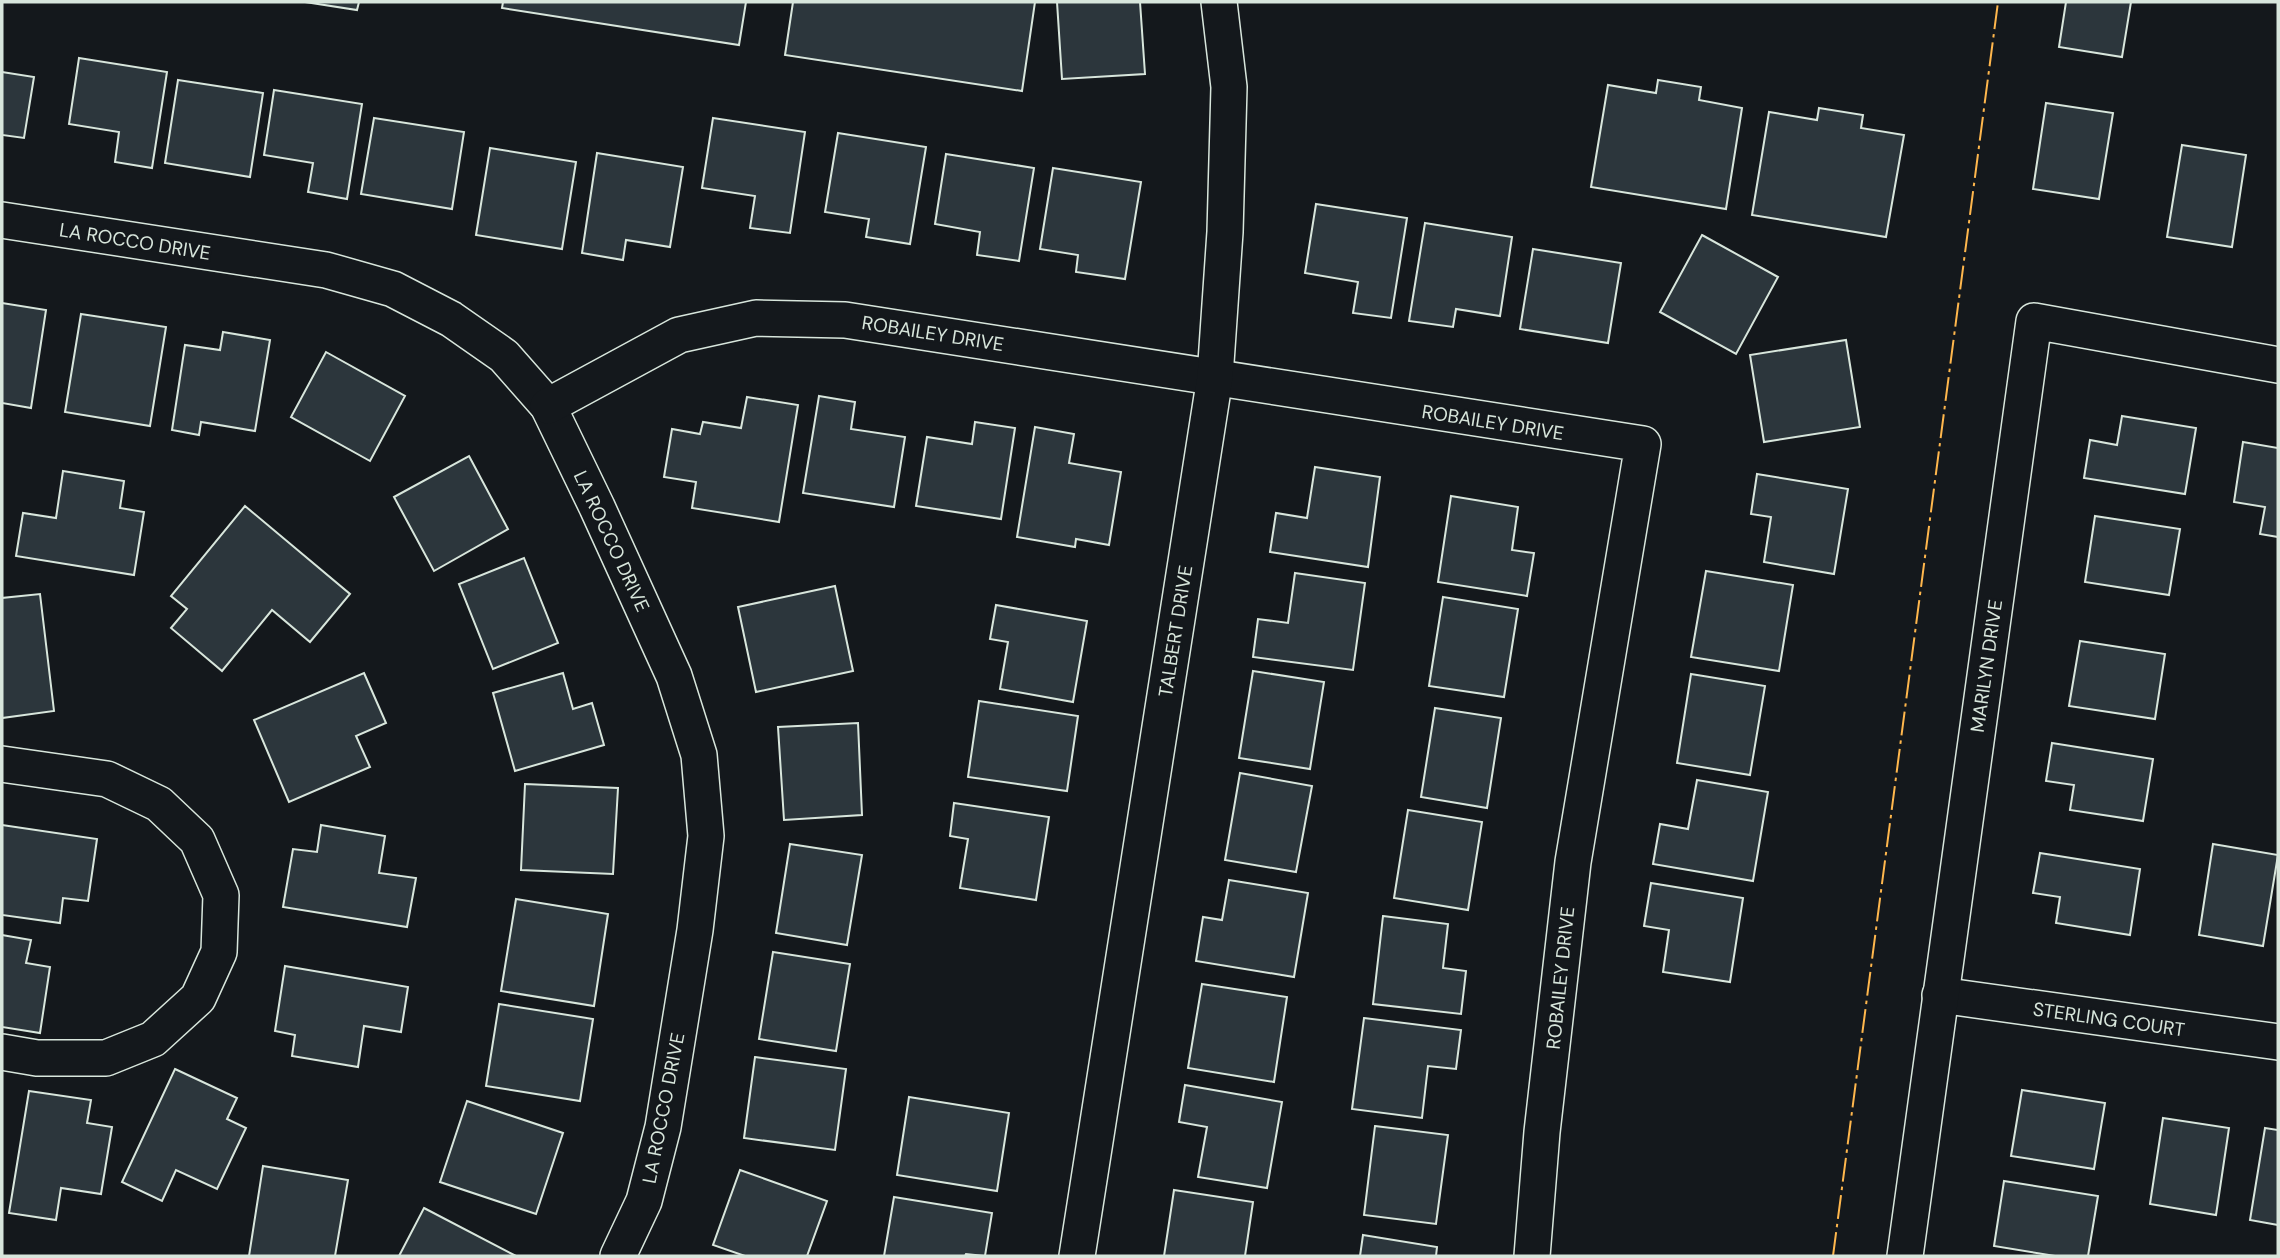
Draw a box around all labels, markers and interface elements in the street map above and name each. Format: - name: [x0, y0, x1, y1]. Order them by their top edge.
- street label: LA ROCCO DRIVE: [57, 217, 212, 266]
- street label: ROBAILEY DRIVE: [860, 310, 1006, 357]
- street label: ROBAILEY DRIVE: [1420, 399, 1566, 446]
- street label: LA ROCCO DRIVE: [568, 467, 655, 616]
- street label: TALBERT DRIVE: [1153, 563, 1198, 699]
- street label: MARILYN DRIVE: [1965, 598, 2008, 734]
- street label: ROBAILEY DRIVE: [1541, 905, 1580, 1051]
- street label: STERLING COURT: [2031, 996, 2187, 1043]
- street label: LA ROCCO DRIVE: [637, 1031, 690, 1186]

